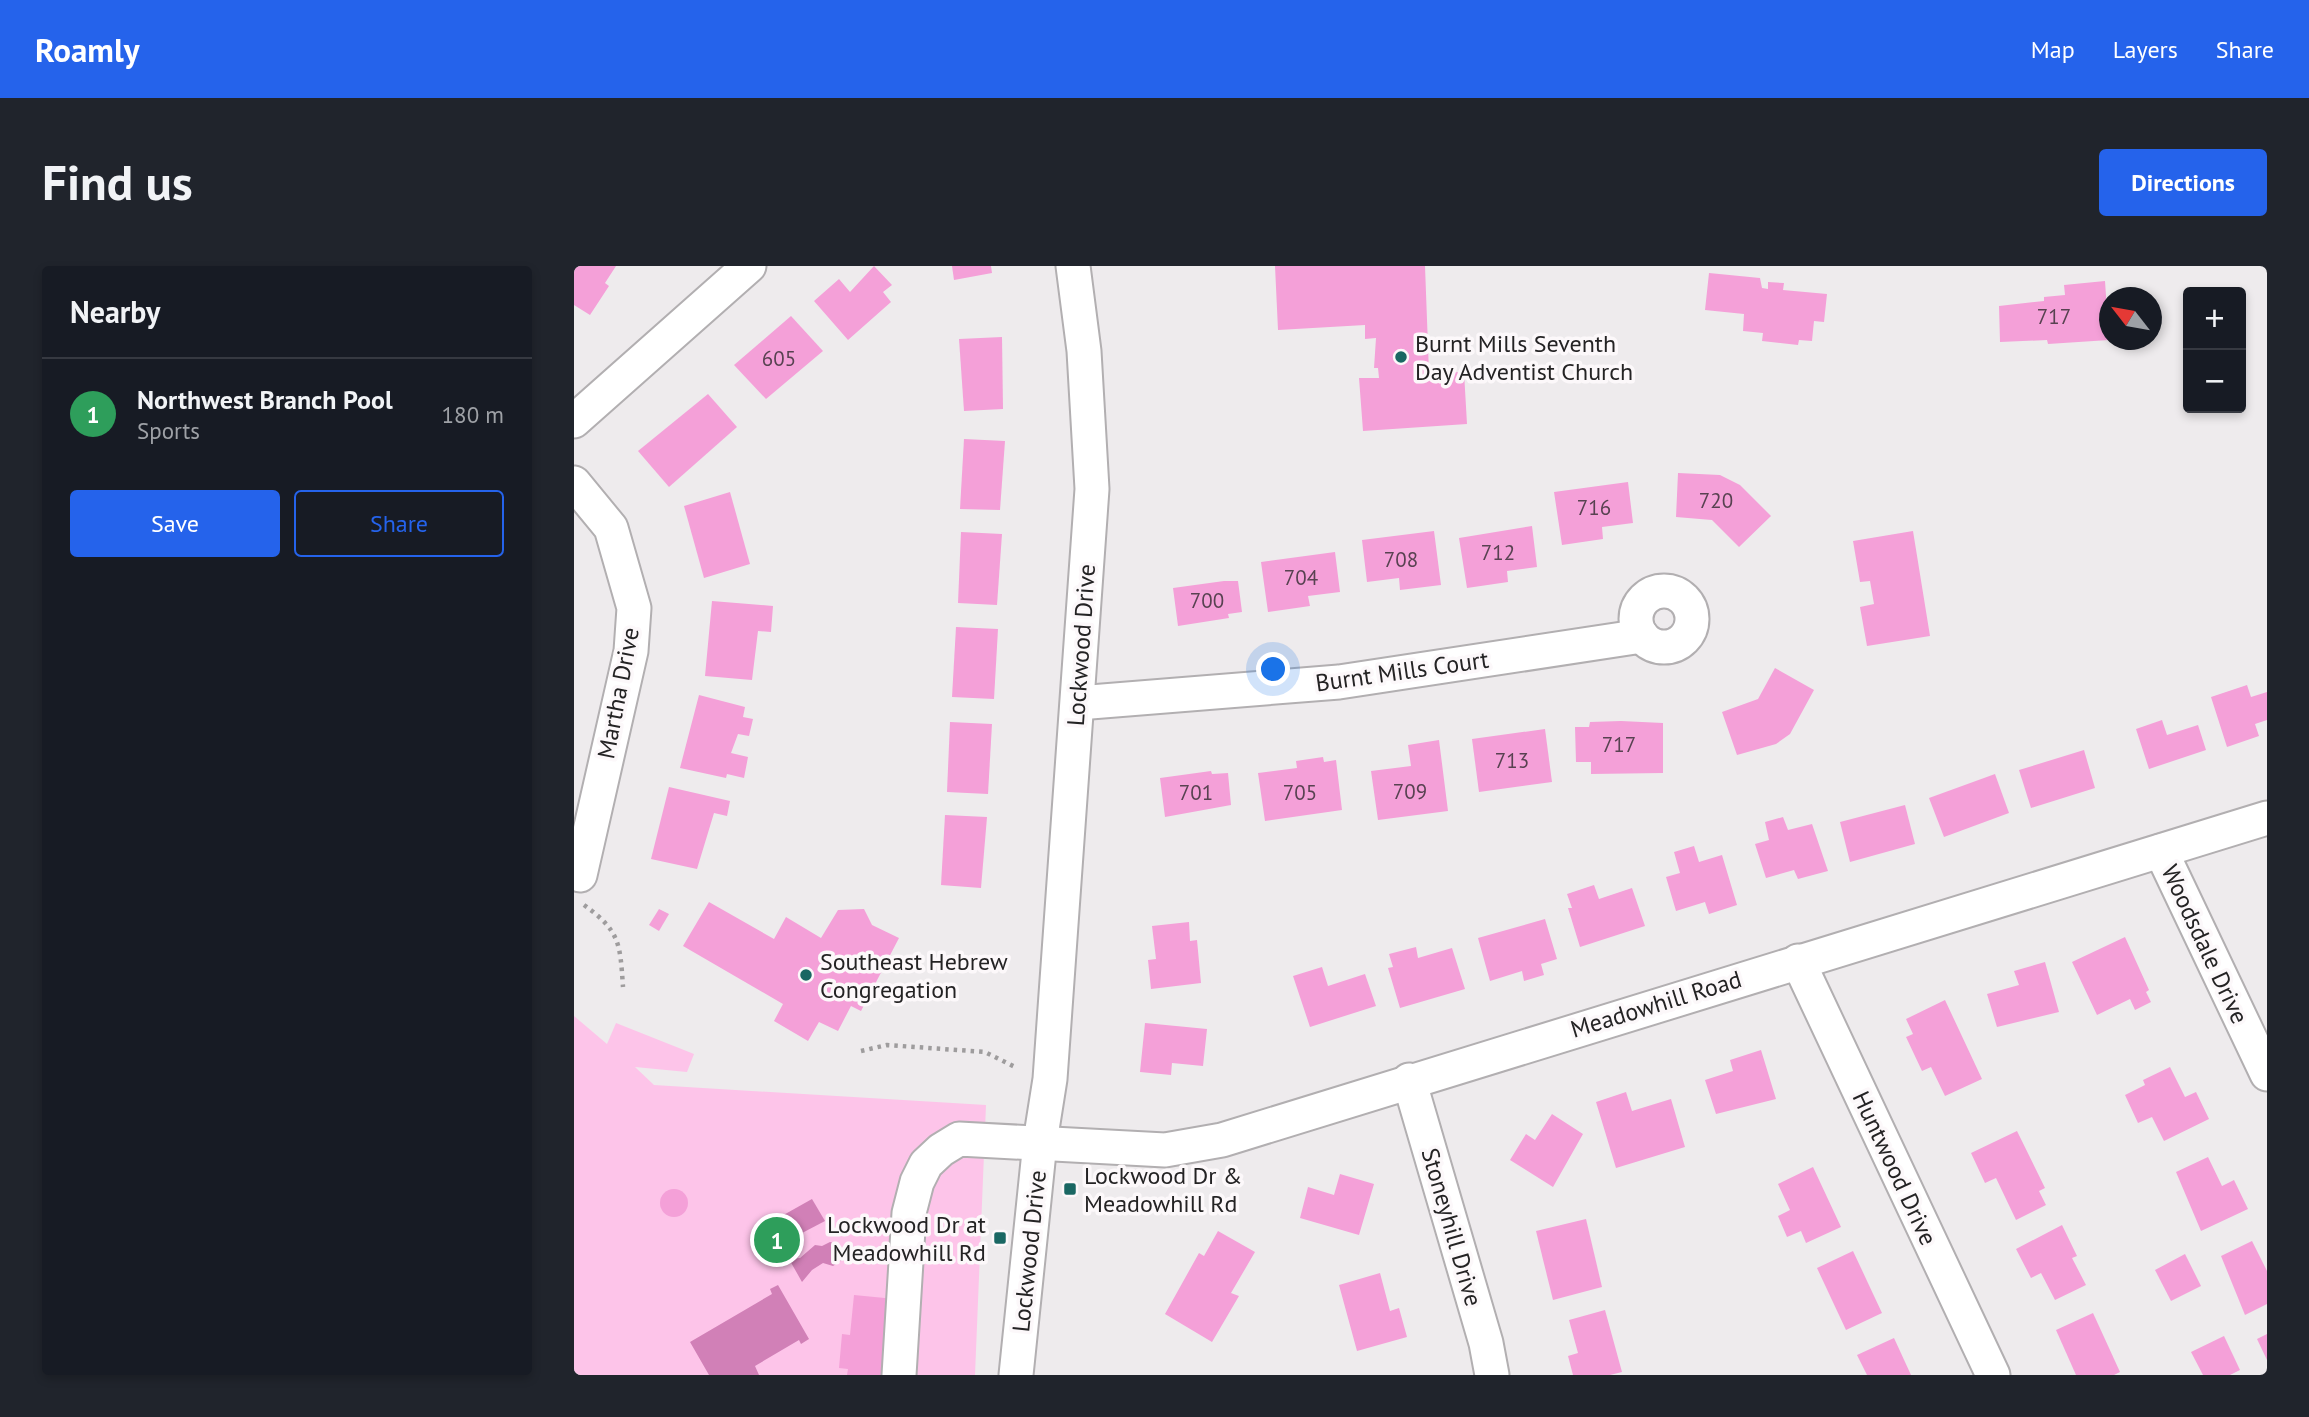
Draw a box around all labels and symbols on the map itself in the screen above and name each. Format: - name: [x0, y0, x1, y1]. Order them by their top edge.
- north arrow: [2099, 287, 2162, 350]
- house number: 717: [2037, 303, 2071, 330]
- place label: Burnt Mills Seventh Day Adventist Church: [1415, 328, 1633, 387]
- house number: 605: [762, 345, 796, 372]
- marker: Burnt Mills Seventh Day Adventist Church: [1393, 349, 1409, 365]
- house number: 720: [1699, 487, 1733, 514]
- house number: 716: [1577, 494, 1611, 521]
- house number: 712: [1481, 539, 1515, 566]
- house number: 708: [1384, 546, 1418, 573]
- street label: Lockwood Drive: [1060, 563, 1102, 727]
- house number: 704: [1284, 564, 1318, 591]
- house number: 700: [1190, 587, 1224, 614]
- street label: Martha Drive: [590, 625, 646, 761]
- street label: Burnt Mills Court: [1313, 644, 1491, 698]
- your location: [1256, 652, 1290, 686]
- house number: 717: [1602, 731, 1636, 758]
- house number: 713: [1495, 747, 1529, 774]
- house number: 709: [1393, 778, 1427, 805]
- house number: 701: [1179, 779, 1213, 806]
- house number: 705: [1283, 779, 1317, 806]
- street label: Woodsdale Drive: [2155, 860, 2255, 1028]
- place label: Southeast Hebrew Congregation: [820, 946, 1008, 1005]
- street label: Meadowhill Road: [1567, 963, 1745, 1045]
- marker: Southeast Hebrew Congregation: [798, 967, 814, 983]
- street label: Huntwood Drive: [1846, 1086, 1944, 1250]
- street label: Stoneyhill Drive: [1415, 1144, 1489, 1310]
- place label: Lockwood Dr & Meadowhill Rd: [1084, 1160, 1242, 1219]
- street label: Lockwood Drive: [1005, 1169, 1053, 1333]
- marker: Lockwood Dr & Meadowhill Rd: [1062, 1181, 1078, 1197]
- place label: Lockwood Dr at Meadowhill Rd: [827, 1209, 986, 1268]
- pin: 1: [754, 1214, 800, 1266]
- marker: Lockwood Dr at Meadowhill Rd: [992, 1230, 1008, 1246]

